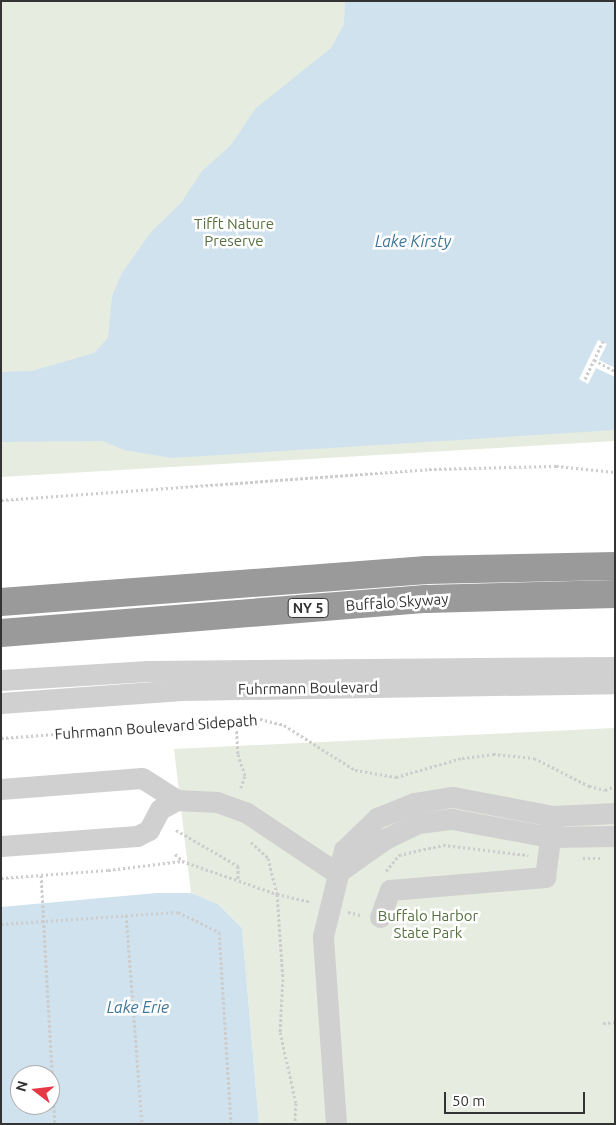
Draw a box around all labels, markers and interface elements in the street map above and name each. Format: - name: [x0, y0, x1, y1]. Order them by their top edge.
- park label: Tifft Nature Preserve: [194, 214, 274, 249]
- water label: Lake Kirsty: [375, 231, 451, 251]
- street label: Buffalo Skyway: [345, 589, 449, 615]
- road number: NY 5: [287, 596, 329, 620]
- street label: Fuhrmann Boulevard: [238, 678, 378, 698]
- street label: Fuhrmann Boulevard Sidepath: [54, 711, 258, 743]
- park label: Buffalo Harbor State Park: [378, 906, 478, 941]
- water label: Lake Erie: [107, 997, 169, 1017]
- north arrow: [10, 1065, 60, 1115]
- text: N: [12, 1079, 31, 1093]
- scale bar: [446, 1082, 587, 1114]
- text: 50 m: [452, 1092, 485, 1109]

